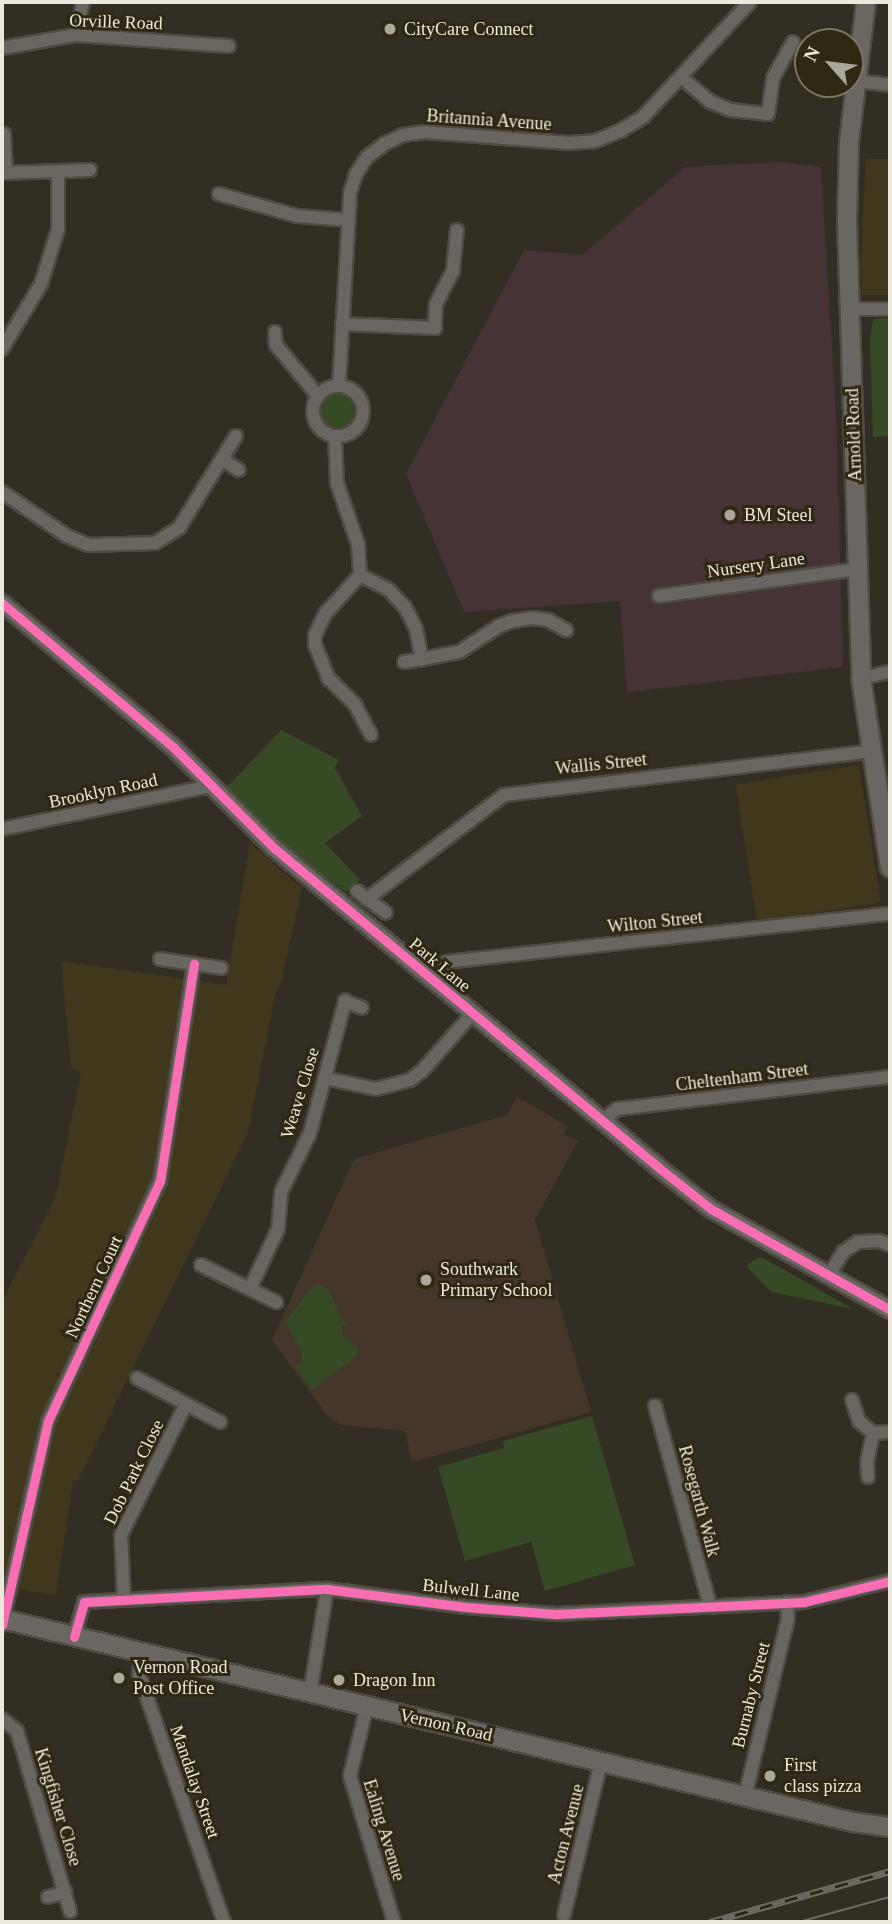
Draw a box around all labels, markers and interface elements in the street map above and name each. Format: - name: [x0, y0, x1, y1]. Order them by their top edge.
- street label: Orville Road: [69, 10, 163, 34]
- place label: CityCare Connect: [404, 18, 533, 40]
- marker: CityCare Connect: [382, 21, 398, 37]
- north arrow: [794, 28, 864, 98]
- text: N: [799, 43, 824, 65]
- street label: Britannia Avenue: [425, 105, 553, 135]
- street label: Arnold Road: [842, 388, 866, 482]
- place label: BM Steel: [744, 504, 813, 526]
- marker: BM Steel: [722, 507, 738, 523]
- street label: Nursery Lane: [706, 547, 806, 583]
- street label: Wallis Street: [554, 748, 648, 780]
- street label: Brooklyn Road: [47, 769, 159, 813]
- street label: Wilton Street: [606, 906, 704, 938]
- street label: Park Lane: [405, 933, 475, 997]
- street label: Weave Close: [276, 1045, 324, 1141]
- street label: Cheltenham Street: [674, 1058, 810, 1096]
- street label: Northern Court: [61, 1232, 127, 1342]
- place label: Southwark Primary School: [440, 1259, 552, 1302]
- marker: Southwark Primary School: [418, 1272, 434, 1288]
- street label: Dob Park Close: [99, 1416, 169, 1528]
- street label: Rosegarth Walk: [674, 1443, 724, 1559]
- street label: Bulwell Lane: [421, 1574, 521, 1606]
- street label: Burnaby Street: [727, 1640, 775, 1750]
- place label: Vernon Road Post Office: [133, 1657, 227, 1700]
- place label: Dragon Inn: [353, 1669, 435, 1691]
- marker: Vernon Road Post Office: [111, 1670, 127, 1686]
- marker: Dragon Inn: [331, 1672, 347, 1688]
- street label: Vernon Road: [398, 1704, 494, 1746]
- street label: Mandalay Street: [166, 1722, 224, 1842]
- street label: Kingfisher Close: [30, 1745, 86, 1869]
- place label: First class pizza: [784, 1755, 861, 1798]
- marker: First class pizza: [762, 1768, 778, 1784]
- street label: Ealing Avenue: [358, 1776, 410, 1884]
- street label: Acton Avenue: [543, 1781, 589, 1887]

